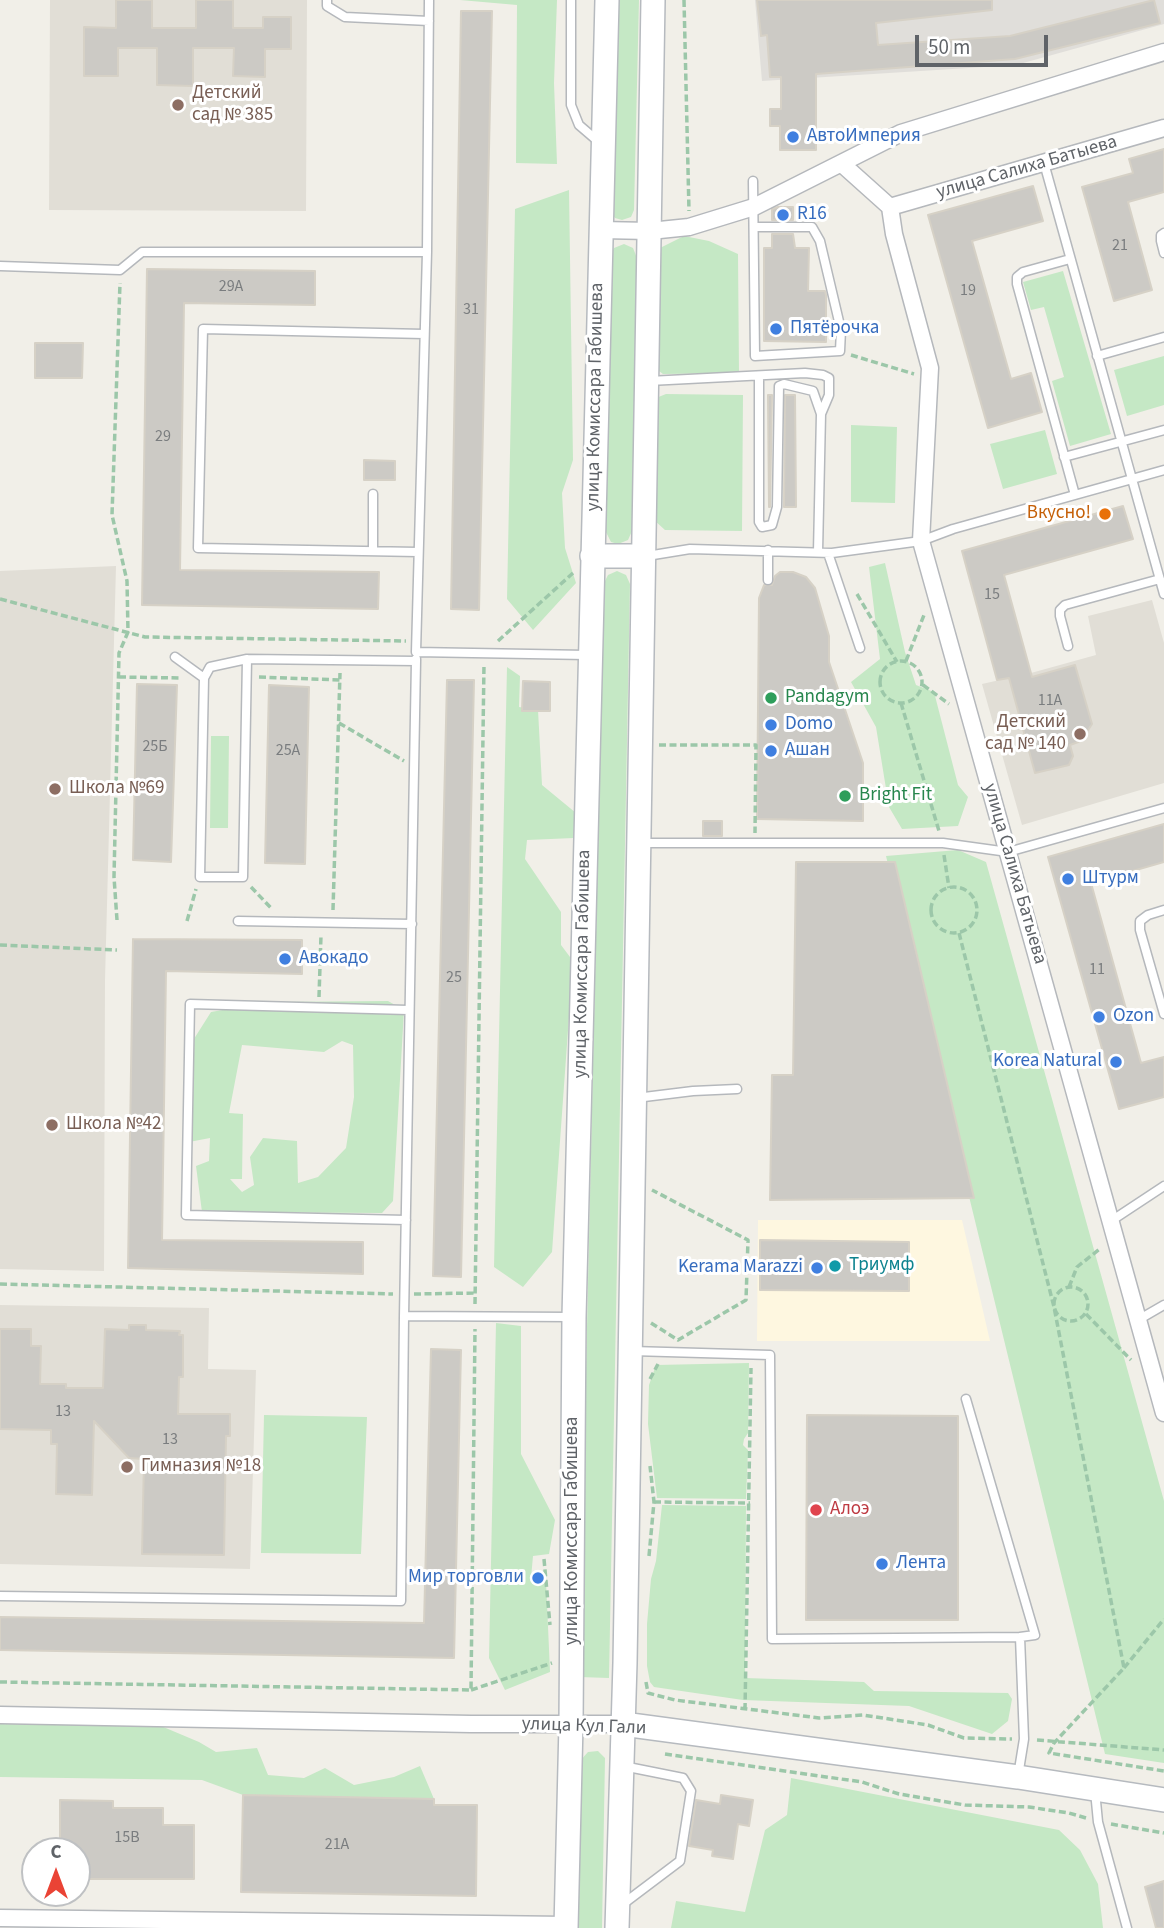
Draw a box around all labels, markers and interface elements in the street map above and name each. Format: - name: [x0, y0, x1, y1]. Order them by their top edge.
- scale bar: [919, 21, 1052, 65]
- text: 50 m: [928, 32, 970, 62]
- place label: Детский сад № 385: [192, 83, 273, 127]
- marker: Детский сад № 385: [170, 97, 186, 113]
- place label: АвтоИмперия: [807, 126, 921, 148]
- marker: АвтоИмперия: [785, 129, 801, 145]
- street label: улица Салиха Батыева: [934, 131, 1120, 205]
- place label: R16: [797, 204, 827, 226]
- marker: R16: [775, 207, 791, 223]
- house number: 21: [1112, 236, 1128, 256]
- house number: 29А: [219, 277, 243, 297]
- house number: 19: [960, 281, 976, 301]
- street label: улица Комиссара Габишева: [583, 282, 609, 512]
- house number: 31: [463, 300, 479, 320]
- place label: Пятёрочка: [790, 318, 879, 340]
- marker: Пятёрочка: [768, 321, 784, 337]
- house number: 29: [155, 427, 171, 447]
- place label: Вкусно!: [1027, 503, 1091, 525]
- marker: Вкусно!: [1097, 506, 1113, 522]
- house number: 15: [984, 585, 1000, 605]
- place label: Pandagym: [785, 687, 870, 709]
- marker: Pandagym: [763, 690, 779, 706]
- house number: 11А: [1038, 691, 1062, 711]
- place label: Детский сад № 140: [985, 712, 1066, 756]
- place label: Domo: [785, 714, 833, 736]
- marker: Domo: [763, 717, 779, 733]
- marker: Детский сад № 140: [1072, 726, 1088, 742]
- house number: 25Б: [142, 737, 168, 757]
- place label: Ашан: [785, 740, 830, 762]
- house number: 25А: [276, 741, 300, 761]
- marker: Ашан: [763, 743, 779, 759]
- place label: Школа №69: [69, 778, 164, 800]
- marker: Школа №69: [47, 781, 63, 797]
- street label: улица Салиха Батыева: [977, 781, 1051, 967]
- place label: Bright Fit: [859, 785, 932, 807]
- marker: Bright Fit: [837, 788, 853, 804]
- street label: улица Комиссара Габишева: [570, 849, 596, 1079]
- place label: Штурм: [1082, 868, 1139, 890]
- marker: Штурм: [1060, 871, 1076, 887]
- place label: Авокадо: [299, 948, 369, 970]
- marker: Авокадо: [277, 951, 293, 967]
- house number: 11: [1089, 960, 1105, 980]
- house number: 25: [446, 968, 462, 988]
- place label: Ozon: [1113, 1006, 1154, 1028]
- marker: Ozon: [1091, 1009, 1107, 1025]
- place label: Korea Natural: [993, 1051, 1102, 1073]
- marker: Korea Natural: [1108, 1054, 1124, 1070]
- place label: Школа №42: [66, 1114, 161, 1136]
- marker: Школа №42: [44, 1117, 60, 1133]
- place label: Триумф: [849, 1255, 914, 1277]
- place label: Kerama Marazzi: [678, 1257, 803, 1279]
- marker: Триумф: [827, 1258, 843, 1274]
- marker: Kerama Marazzi: [809, 1260, 825, 1276]
- house number: 13: [55, 1402, 71, 1422]
- street label: улица Комиссара Габишева: [562, 1417, 584, 1645]
- house number: 13: [162, 1430, 178, 1450]
- place label: Гимназия №18: [141, 1456, 261, 1478]
- marker: Гимназия №18: [119, 1459, 135, 1475]
- place label: Алоэ: [830, 1499, 869, 1521]
- marker: Алоэ: [808, 1502, 824, 1518]
- place label: Лента: [896, 1553, 946, 1575]
- marker: Лента: [874, 1556, 890, 1572]
- place label: Мир торговли: [408, 1567, 524, 1589]
- marker: Мир торговли: [530, 1570, 546, 1586]
- street label: улица Кул Гали: [521, 1713, 647, 1741]
- house number: 15В: [114, 1828, 140, 1848]
- house number: 21А: [325, 1835, 349, 1855]
- north arrow: [21, 1837, 91, 1907]
- text: С: [50, 1839, 62, 1866]

